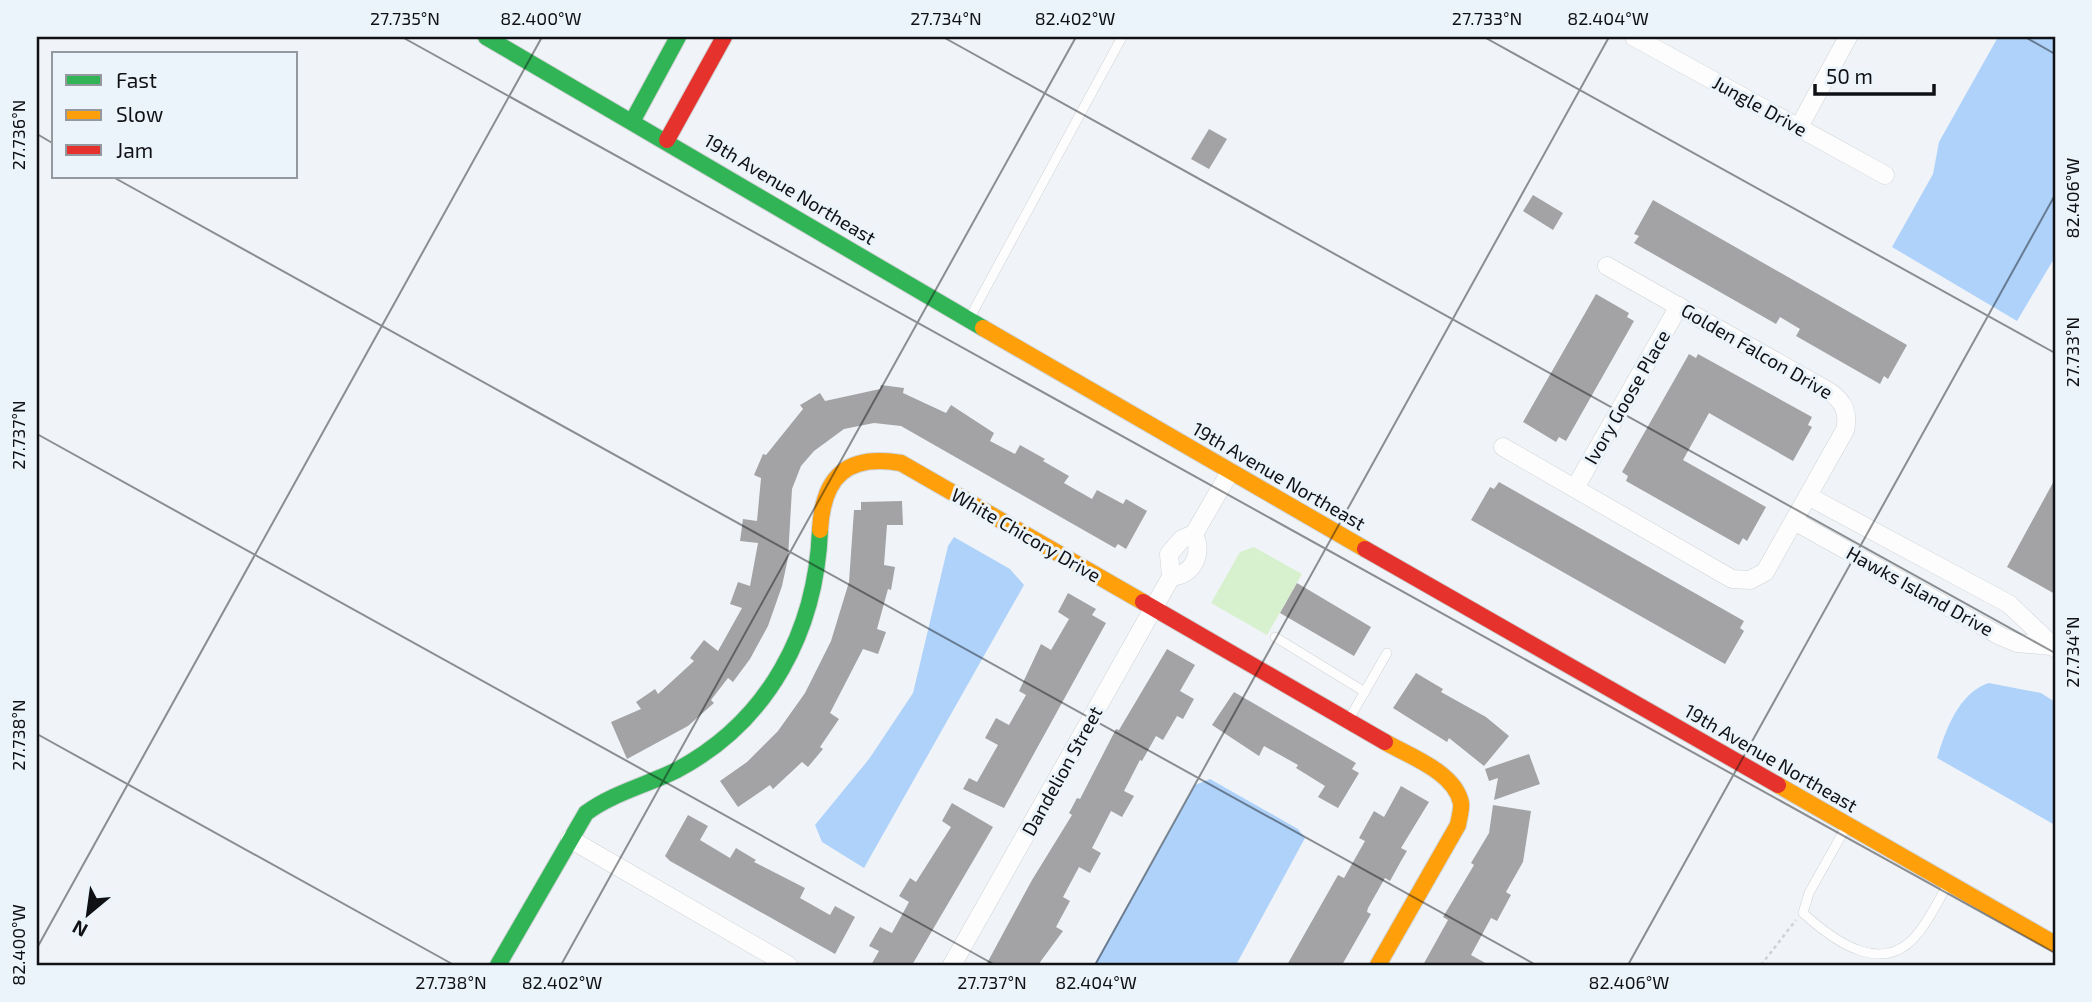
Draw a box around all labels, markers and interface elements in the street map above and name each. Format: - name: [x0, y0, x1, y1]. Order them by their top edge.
- text: 27.735°N: [370, 7, 440, 29]
- text: 82.400°W: [500, 7, 582, 29]
- text: 27.734°N: [910, 7, 982, 29]
- text: 82.402°W: [1035, 7, 1115, 29]
- text: 27.733°N: [1452, 7, 1522, 29]
- text: 82.404°W: [1567, 7, 1649, 29]
- legend: [52, 52, 298, 178]
- scale bar: [1815, 52, 1934, 96]
- text: 50 m: [1826, 63, 1873, 88]
- text: Fast: [116, 67, 157, 92]
- street label: Jungle Drive: [1709, 70, 1811, 141]
- text: 27.736°N: [7, 100, 29, 170]
- text: Slow: [116, 101, 163, 126]
- street label: 19th Avenue Northeast: [700, 128, 880, 249]
- text: Jam: [116, 137, 153, 162]
- text: 82.406°W: [2061, 158, 2083, 238]
- street label: Golden Falcon Drive: [1677, 298, 1837, 403]
- text: 27.733°N: [2061, 317, 2083, 387]
- street label: Ivory Goose Place: [1579, 325, 1674, 468]
- text: 27.737°N: [7, 400, 29, 470]
- street label: 19th Avenue Northeast: [1189, 417, 1370, 535]
- street label: White Chicory Drive: [948, 482, 1105, 587]
- street label: Hawks Island Drive: [1843, 541, 1998, 640]
- text: 27.734°N: [2061, 616, 2083, 688]
- text: 27.738°N: [7, 699, 29, 771]
- street label: 19th Avenue Northeast: [1681, 699, 1862, 817]
- street label: Dandelion Street: [1016, 702, 1107, 839]
- north arrow: [52, 880, 122, 950]
- text: 82.400°W: [7, 904, 29, 986]
- text: N: [68, 916, 91, 943]
- text: 27.738°N: [415, 971, 487, 993]
- text: 82.402°W: [522, 971, 602, 993]
- text: 27.737°N: [957, 971, 1027, 993]
- text: 82.404°W: [1055, 971, 1137, 993]
- text: 82.406°W: [1589, 971, 1669, 993]

